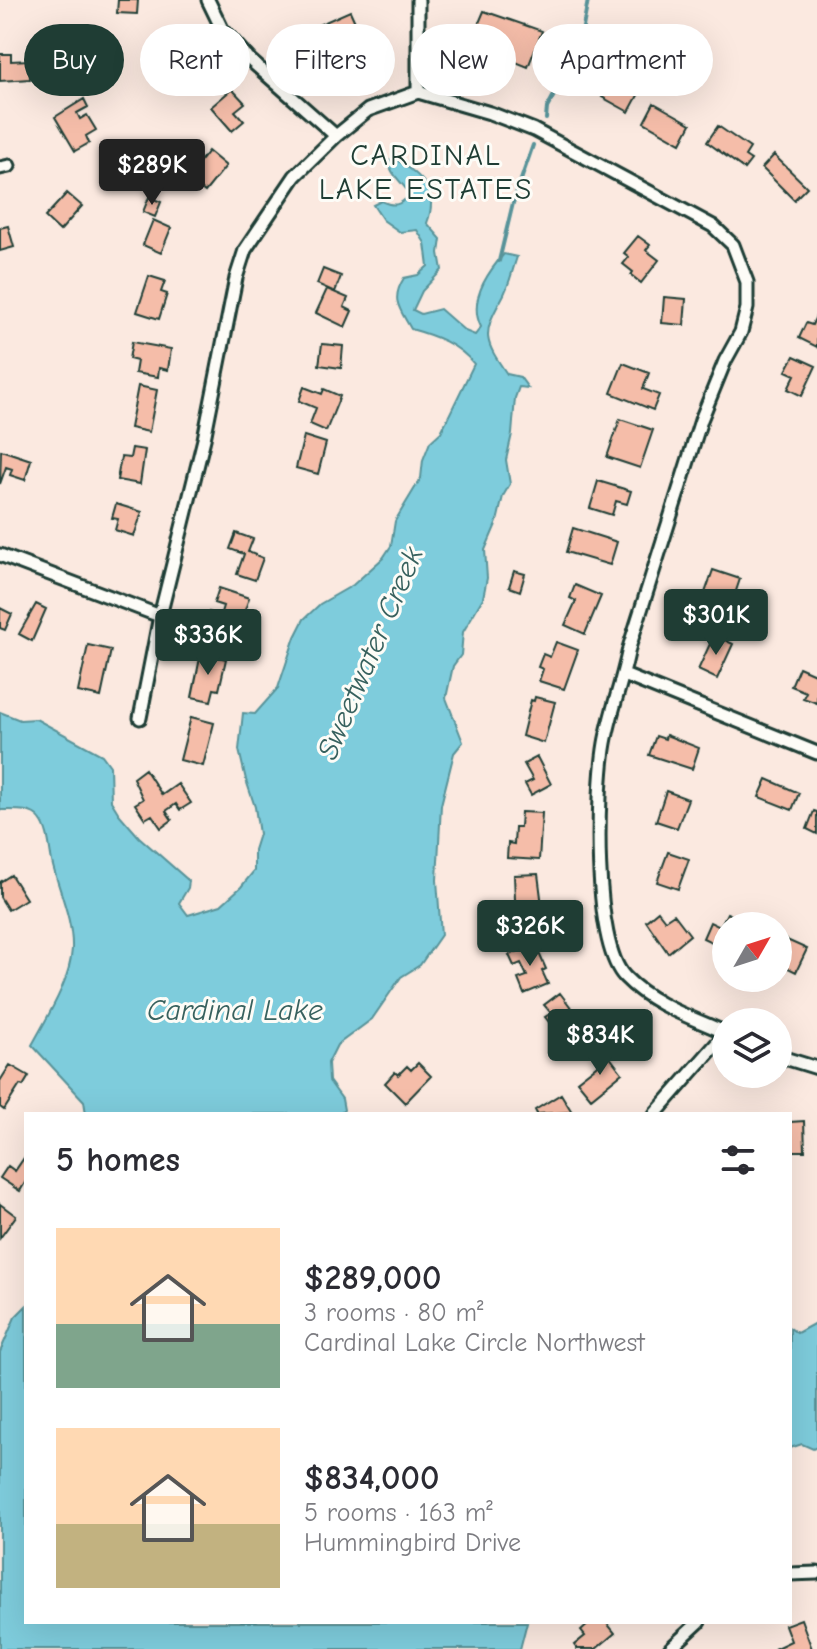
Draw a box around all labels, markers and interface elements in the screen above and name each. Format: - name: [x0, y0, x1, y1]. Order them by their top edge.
- chip: Buy: [24, 24, 124, 96]
- chip: Rent: [140, 24, 250, 96]
- chip: Filters: [266, 24, 395, 96]
- chip: New: [411, 24, 516, 96]
- chip: Apartment: [532, 24, 713, 96]
- district label: CARDINAL LAKE ESTATES: [319, 138, 533, 207]
- pin: $289K: [96, 139, 208, 207]
- text: $289K: [117, 150, 187, 180]
- water label: Sweetwater Creek: [310, 541, 431, 765]
- pin: $301K: [660, 589, 772, 657]
- text: $301K: [682, 600, 750, 630]
- pin: $336K: [152, 609, 264, 677]
- text: $336K: [173, 620, 243, 650]
- pin: $326K: [474, 900, 586, 968]
- text: $326K: [495, 911, 565, 941]
- north arrow: [712, 912, 792, 992]
- map controls: [712, 912, 792, 1088]
- water label: Cardinal Lake: [147, 993, 323, 1028]
- button: layers: [712, 1008, 792, 1088]
- pin: $834K: [544, 1009, 656, 1077]
- text: $834K: [566, 1020, 634, 1050]
- icon: filters: [716, 1138, 760, 1182]
- text: 5 homes: [56, 1140, 180, 1180]
- text: $289,000: [304, 1258, 441, 1298]
- icon: home: [120, 1260, 216, 1356]
- text: 3 rooms · 80 m²: [304, 1298, 483, 1328]
- text: Cardinal Lake Circle Northwest: [304, 1328, 645, 1358]
- text: $834,000: [304, 1458, 439, 1498]
- icon: home: [120, 1460, 216, 1556]
- text: 5 rooms · 163 m²: [304, 1498, 493, 1528]
- text: Hummingbird Drive: [304, 1528, 521, 1558]

